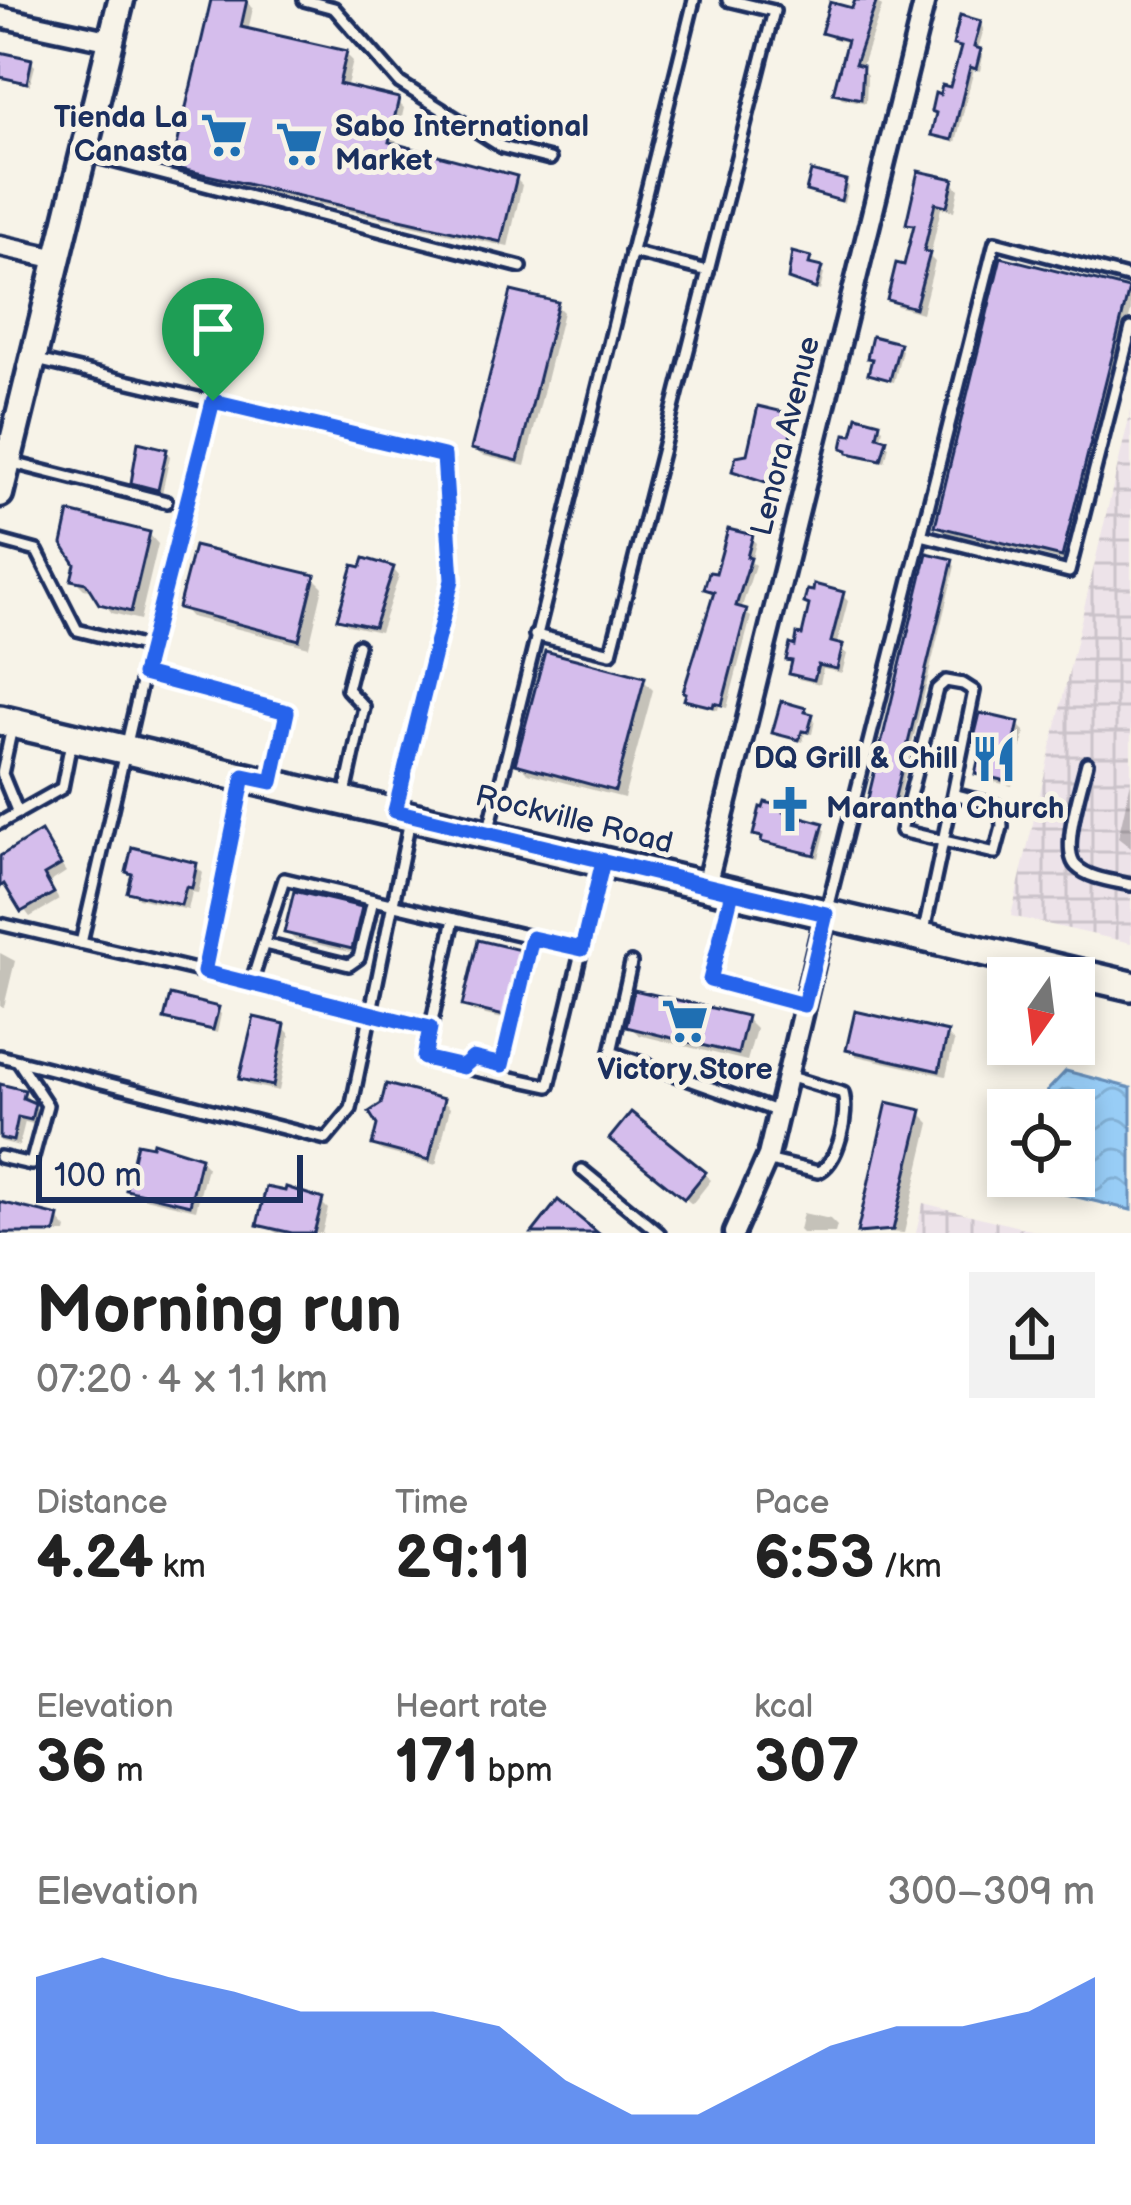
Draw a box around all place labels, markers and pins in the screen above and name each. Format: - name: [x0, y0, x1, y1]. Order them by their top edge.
- place label: Tienda La Canasta: [54, 100, 188, 170]
- place label: Sabo International Market: [335, 109, 589, 179]
- supermarket icon: Tienda La Canasta: [199, 110, 249, 160]
- supermarket icon: Sabo International Market: [274, 119, 324, 169]
- pin: [162, 278, 264, 401]
- restaurant icon: DQ Grill & Chill: [969, 734, 1019, 784]
- place label: DQ Grill & Chill: [754, 741, 958, 777]
- church icon: Marantha Church: [765, 784, 815, 834]
- place label: Marantha Church: [826, 791, 1064, 827]
- supermarket icon: Victory Store: [660, 996, 710, 1046]
- place label: Victory Store: [597, 1052, 773, 1088]

